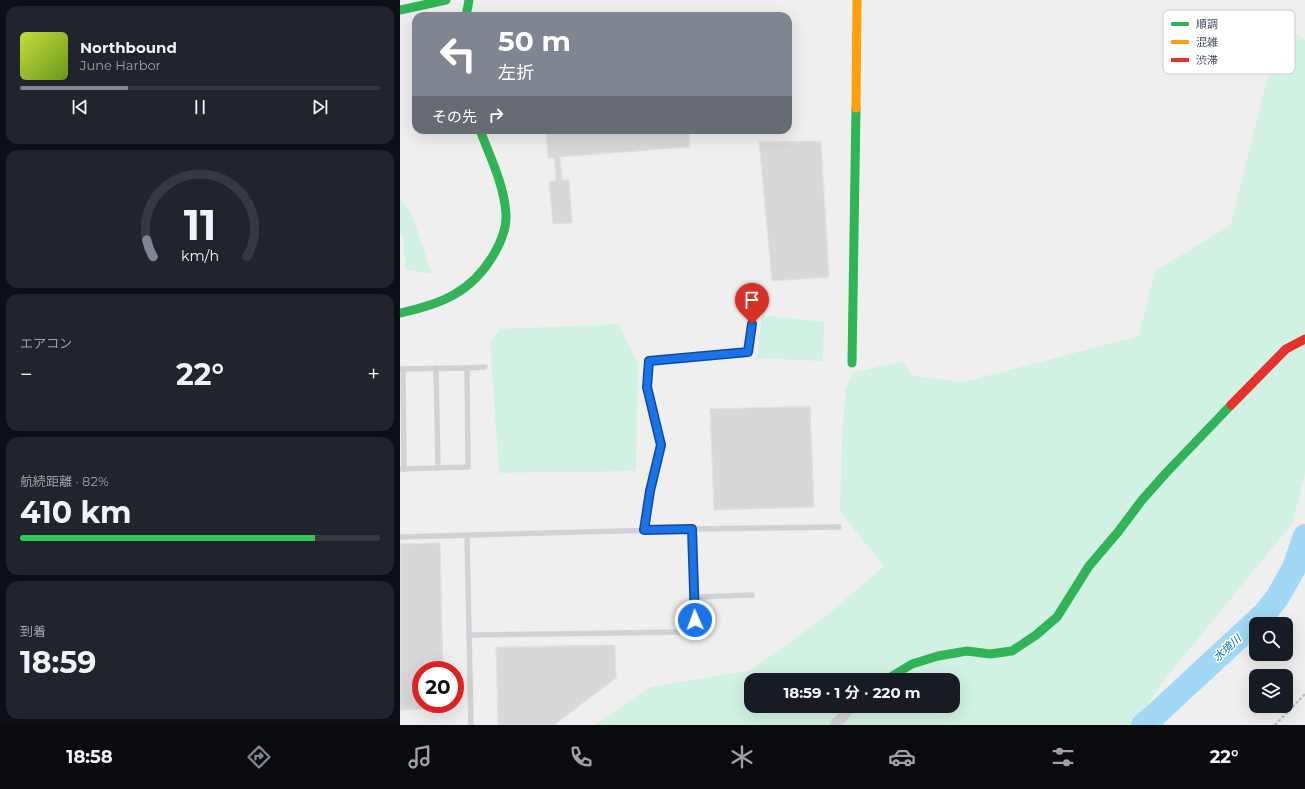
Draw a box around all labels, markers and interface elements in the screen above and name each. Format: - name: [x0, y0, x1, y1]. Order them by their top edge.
- legend: [1163, 10, 1295, 74]
- text: 順調: [1196, 17, 1218, 31]
- text: 50 m: [498, 24, 571, 58]
- icon: left: [432, 28, 484, 80]
- text: 混雑: [1196, 35, 1218, 49]
- text: Northbound: [80, 38, 177, 57]
- text: 渋滞: [1196, 53, 1218, 67]
- text: June Harbor: [80, 57, 161, 73]
- text: 左折: [498, 62, 534, 84]
- icon: previous: [69, 96, 91, 118]
- icon: pause: [189, 96, 211, 118]
- icon: next: [309, 96, 331, 118]
- icon: right: [485, 104, 507, 126]
- text: その先: [432, 107, 477, 126]
- text: 11: [184, 199, 216, 249]
- text: km/h: [181, 246, 219, 264]
- pin: [735, 283, 769, 324]
- icon: arrive: [741, 289, 763, 311]
- text: エアコン: [20, 335, 72, 351]
- text: 22°: [176, 356, 224, 393]
- text: −: [20, 361, 33, 388]
- text: +: [367, 361, 380, 388]
- text: 航続距離 · 82%: [20, 473, 109, 489]
- text: 410 km: [20, 494, 132, 531]
- position arrow: [674, 599, 716, 641]
- map controls: [1249, 617, 1293, 713]
- button: search: [1249, 617, 1293, 661]
- text: 到着: [20, 623, 46, 639]
- water label: 水境川: [1210, 631, 1245, 664]
- text: 18:59: [20, 644, 96, 681]
- speed limit sign: 20: [412, 661, 464, 713]
- button: layers: [1249, 669, 1293, 713]
- text: 18:59 · 1 分 · 220 m: [783, 683, 921, 702]
- icon: directions: [245, 743, 273, 771]
- icon: music: [406, 743, 434, 771]
- icon: phone: [567, 743, 595, 771]
- icon: climate: [728, 743, 756, 771]
- icon: car: [888, 743, 916, 771]
- icon: filters: [1049, 743, 1077, 771]
- text: 18:58: [66, 746, 113, 768]
- text: 22°: [1210, 746, 1239, 768]

